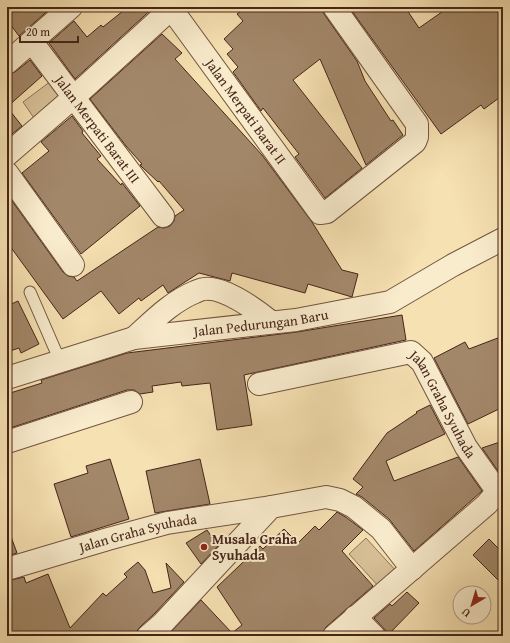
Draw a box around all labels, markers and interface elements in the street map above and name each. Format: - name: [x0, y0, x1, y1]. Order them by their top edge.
- scale bar: [20, 18, 78, 44]
- text: 20 m: [26, 23, 50, 40]
- street label: Jalan Merpati Barat II: [200, 53, 291, 168]
- street label: Jalan Merpati Barat III: [49, 69, 145, 187]
- street label: Jalan Pedurungan Baru: [191, 304, 330, 342]
- street label: Jalan Graha Syuhada: [404, 344, 481, 462]
- street label: Jalan Graha Syuhada: [75, 509, 198, 558]
- place label: Musala Graha Syuhada: [212, 529, 298, 565]
- marker: Musala Graha Syuhada: [199, 542, 209, 552]
- north arrow: [452, 585, 492, 625]
- text: U: [458, 604, 474, 621]

